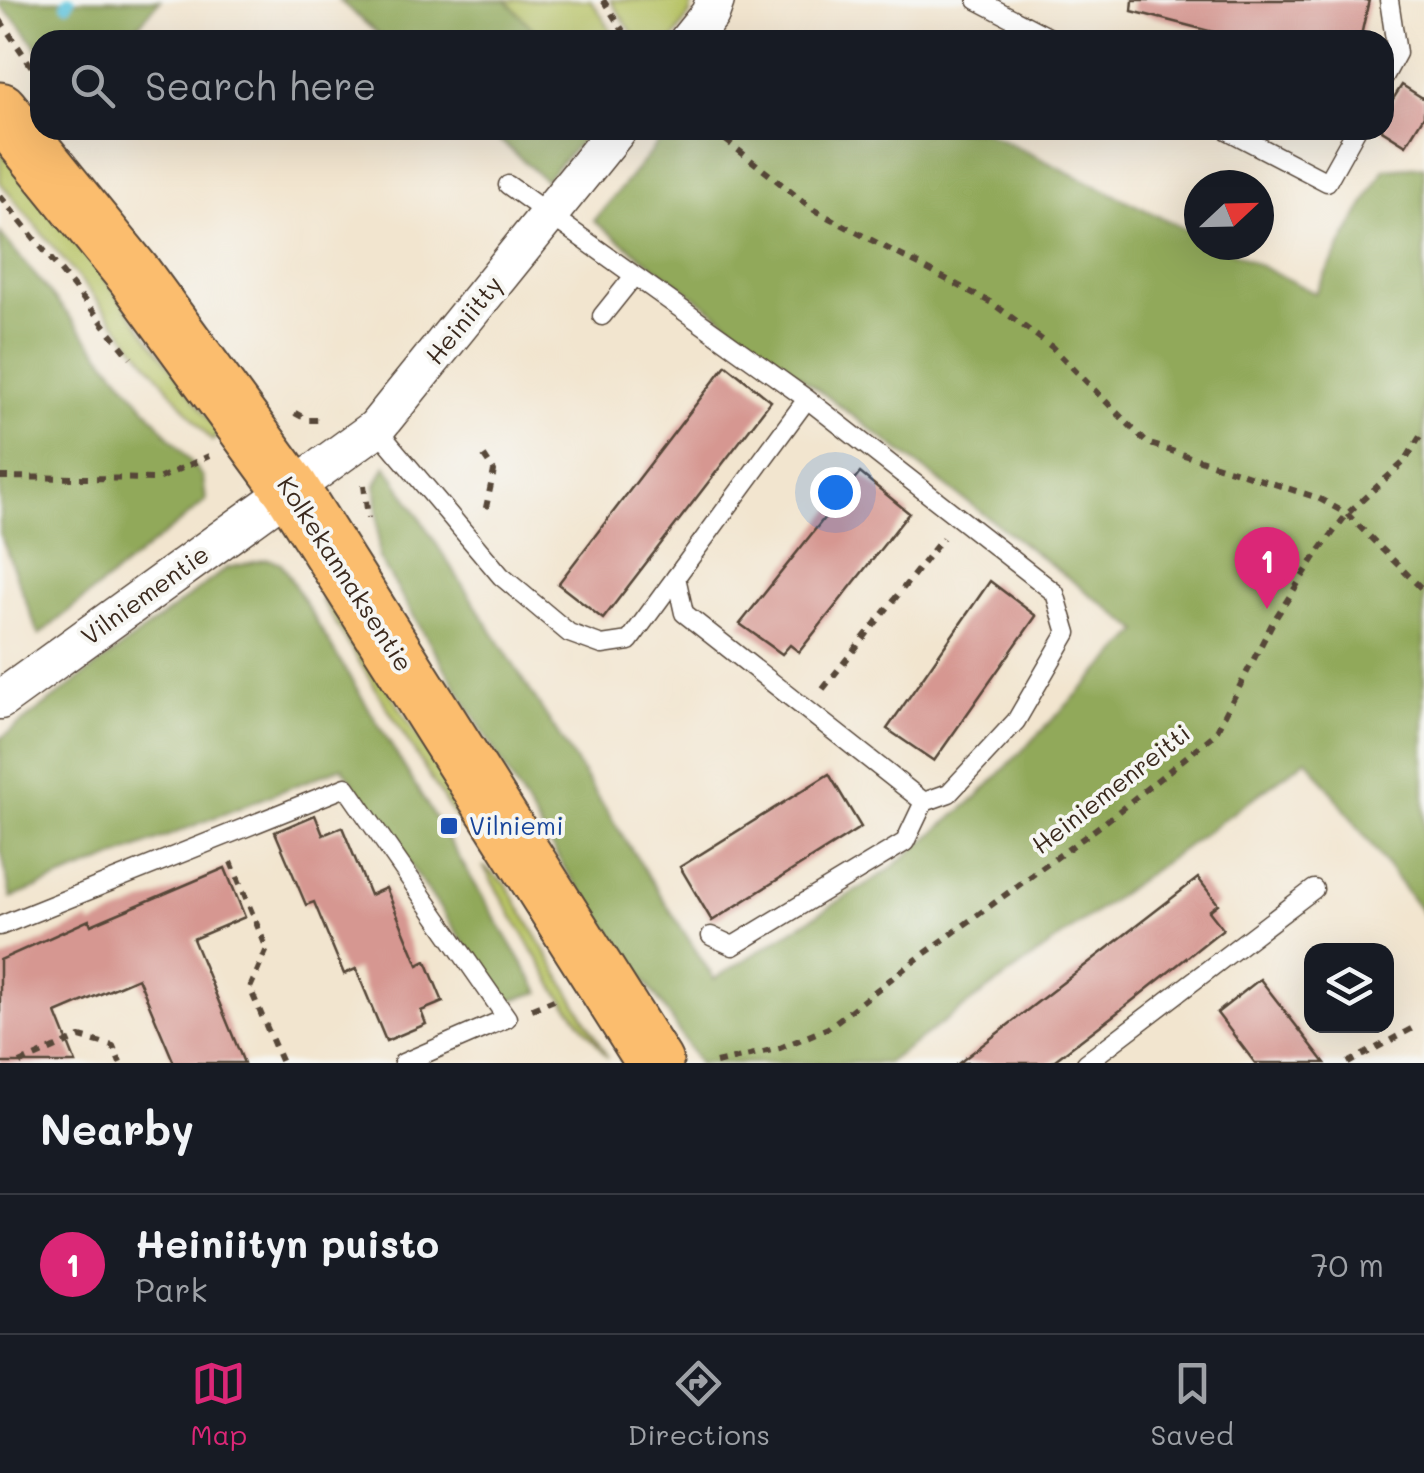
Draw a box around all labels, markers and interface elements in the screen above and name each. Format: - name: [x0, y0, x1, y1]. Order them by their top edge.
- search box: [30, 30, 1394, 140]
- icon: search: [65, 58, 120, 113]
- text: Search here: [145, 60, 376, 110]
- north arrow: [1184, 170, 1274, 260]
- street label: Heiniitty: [418, 268, 510, 371]
- your location: [810, 467, 861, 518]
- street label: Kolkekannaksentie: [271, 470, 421, 677]
- pin: 1: [1234, 526, 1300, 609]
- street label: Vilniementie: [74, 537, 215, 651]
- street label: Heiniemenreitti: [1025, 716, 1196, 860]
- place label: Vilniemi: [469, 809, 564, 841]
- marker: Vilniemi: [438, 815, 460, 837]
- map controls: [1304, 943, 1394, 1033]
- button: layers: [1304, 943, 1394, 1033]
- text: Nearby: [40, 1101, 194, 1156]
- text: Heiniityn puisto: [135, 1218, 439, 1268]
- text: 1: [65, 1243, 80, 1285]
- text: 70 m: [1311, 1243, 1384, 1285]
- text: Park: [135, 1268, 208, 1310]
- tab: Map: [190, 1356, 247, 1452]
- tab: Directions: [628, 1356, 770, 1452]
- tab: Saved: [1151, 1356, 1234, 1452]

